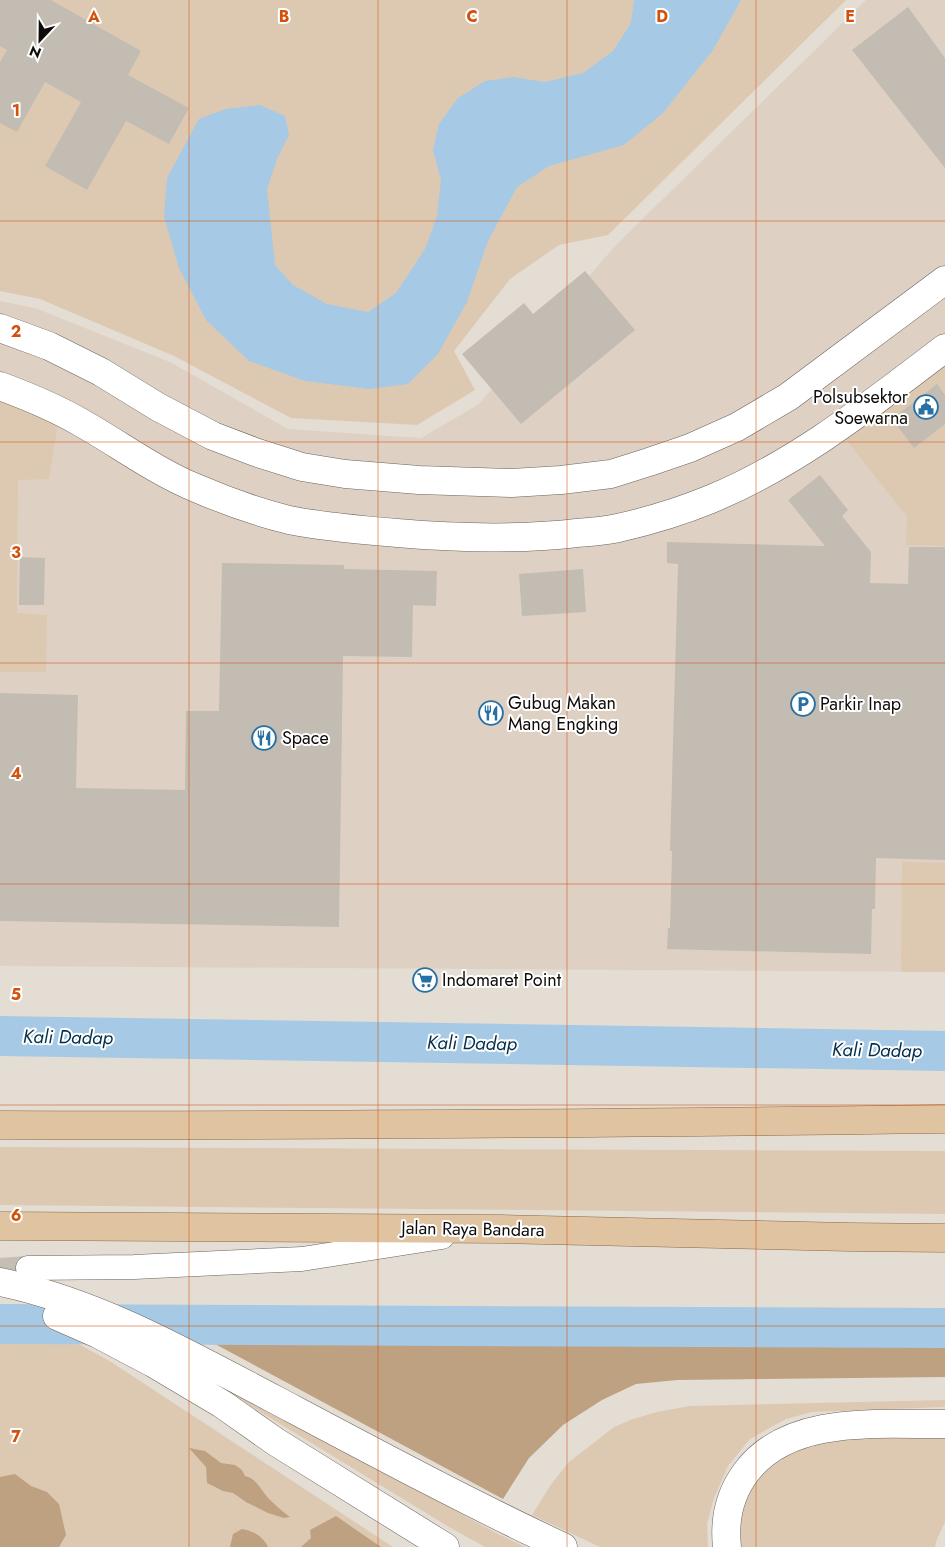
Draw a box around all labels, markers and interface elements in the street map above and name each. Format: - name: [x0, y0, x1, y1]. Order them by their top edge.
- text: A: [87, 5, 100, 28]
- text: B: [279, 5, 289, 28]
- text: C: [466, 5, 478, 28]
- text: D: [656, 5, 668, 28]
- text: E: [845, 5, 855, 28]
- north arrow: [15, 15, 65, 65]
- text: N: [26, 41, 44, 63]
- text: 1: [12, 99, 20, 122]
- text: 2: [11, 320, 21, 343]
- place label: Polsubsektor Soewarna: [813, 384, 909, 431]
- public building icon: Polsubsektor Soewarna: [913, 394, 939, 420]
- text: 3: [11, 541, 21, 564]
- place label: Gubug Makan Mang Engking: [508, 690, 618, 737]
- parking icon: Parkir Inap: [790, 691, 816, 717]
- place label: Parkir Inap: [820, 691, 901, 717]
- restaurant icon: Gubug Makan Mang Engking: [478, 700, 504, 726]
- restaurant icon: Space: [251, 725, 277, 751]
- place label: Space: [282, 725, 329, 751]
- text: 4: [10, 762, 22, 785]
- supermarket icon: Indomaret Point: [412, 967, 438, 993]
- place label: Indomaret Point: [442, 967, 562, 993]
- text: 5: [11, 983, 21, 1006]
- water label: Kali Dadap: [23, 1023, 114, 1051]
- water label: Kali Dadap: [427, 1029, 518, 1057]
- water label: Kali Dadap: [832, 1036, 923, 1064]
- text: 6: [11, 1204, 21, 1227]
- street label: Jalan Raya Bandara: [399, 1215, 545, 1243]
- text: 7: [11, 1425, 21, 1448]

